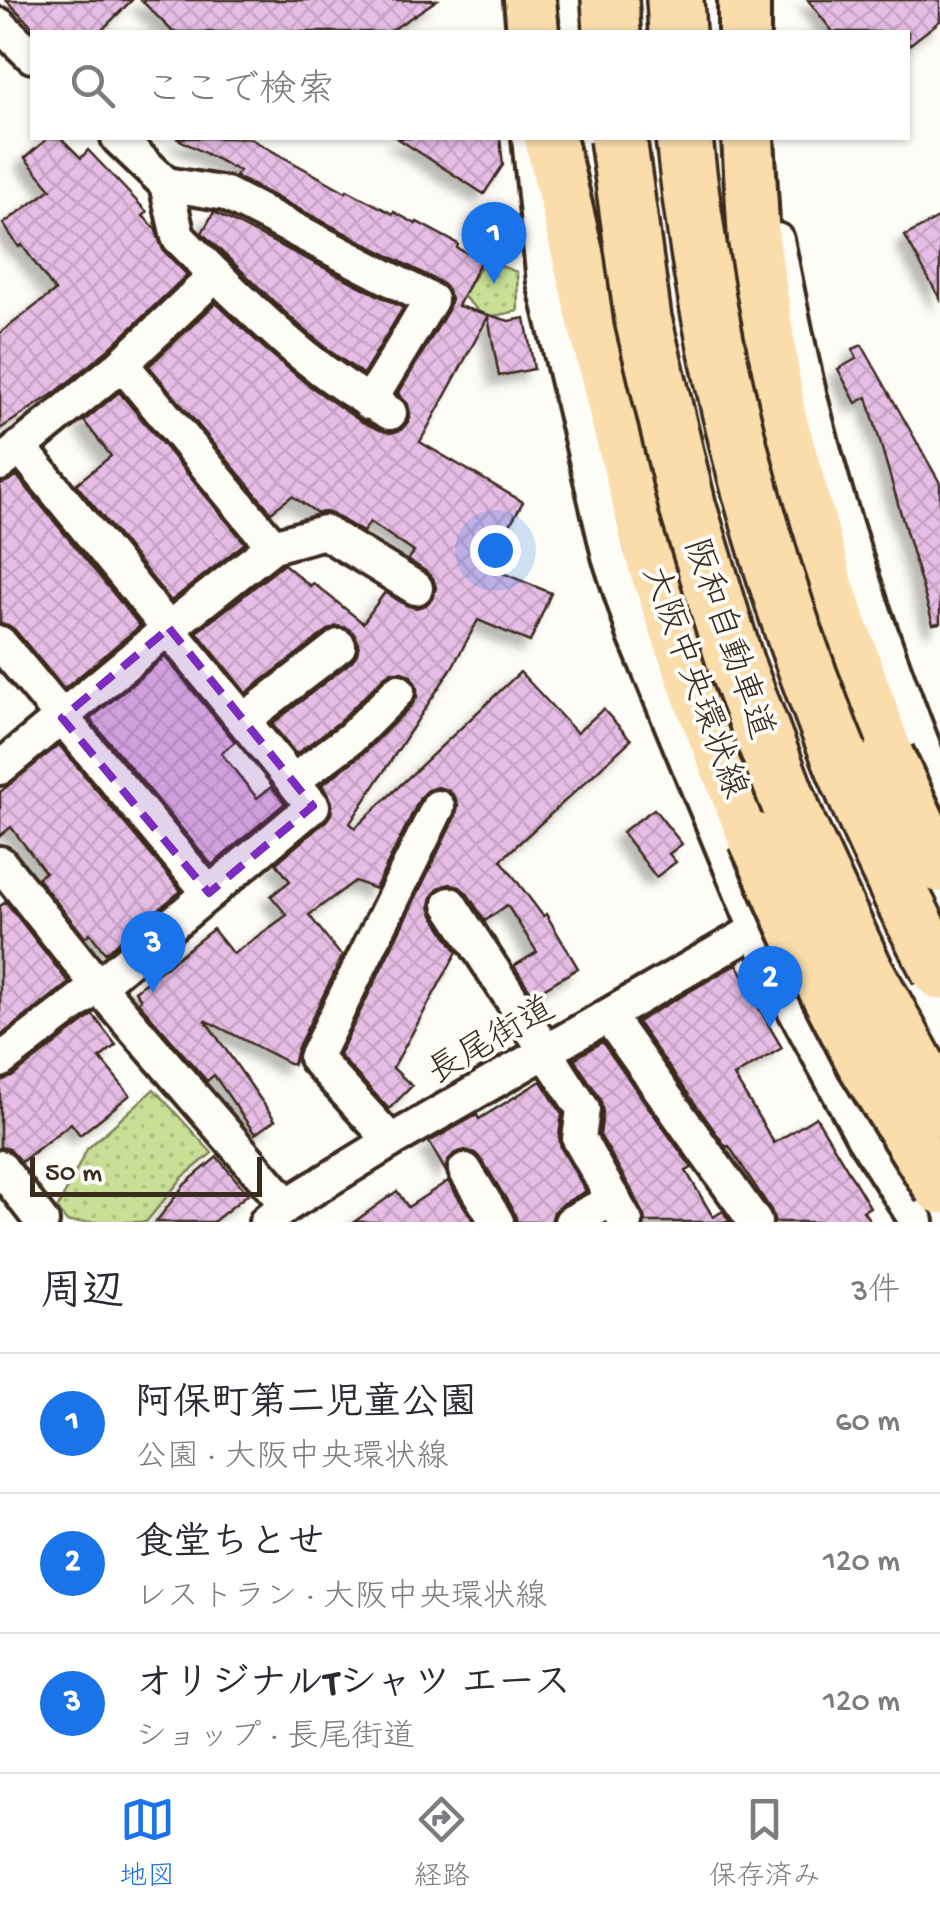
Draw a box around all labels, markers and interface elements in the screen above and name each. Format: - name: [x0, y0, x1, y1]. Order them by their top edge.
- search box: [30, 30, 910, 140]
- icon: search: [65, 58, 120, 113]
- text: ここで検索: [145, 71, 335, 115]
- pin: 1: [462, 202, 526, 284]
- your location: [470, 525, 521, 576]
- street label: 阪和自動車道: [672, 533, 781, 746]
- street label: 大阪中央環状線: [631, 560, 755, 805]
- pin: 3: [120, 910, 186, 993]
- pin: 2: [738, 946, 802, 1028]
- street label: 長尾街道: [421, 989, 564, 1096]
- scale bar: [30, 1152, 262, 1196]
- text: 50 m: [45, 1158, 102, 1191]
- text: 周辺: [40, 1271, 124, 1320]
- text: 3件: [851, 1274, 900, 1312]
- text: 阿保町第二児童公園: [135, 1384, 477, 1428]
- text: 1: [66, 1404, 79, 1442]
- text: 60 m: [835, 1404, 900, 1442]
- text: 公園 · 大阪中央環状線: [135, 1440, 448, 1478]
- text: 食堂ちとせ: [135, 1524, 325, 1568]
- text: 2: [65, 1544, 80, 1582]
- text: 120 m: [823, 1544, 900, 1582]
- text: レストラン · 大阪中央環状線: [135, 1580, 547, 1618]
- text: オリジナルTシャツ エース: [135, 1664, 571, 1708]
- text: 3: [64, 1684, 81, 1722]
- text: 120 m: [823, 1684, 900, 1722]
- text: ショップ · 長尾街道: [135, 1720, 415, 1758]
- tab: 地図: [119, 1792, 175, 1895]
- tab: 経路: [414, 1792, 470, 1895]
- tab: 保存済み: [709, 1792, 821, 1895]

